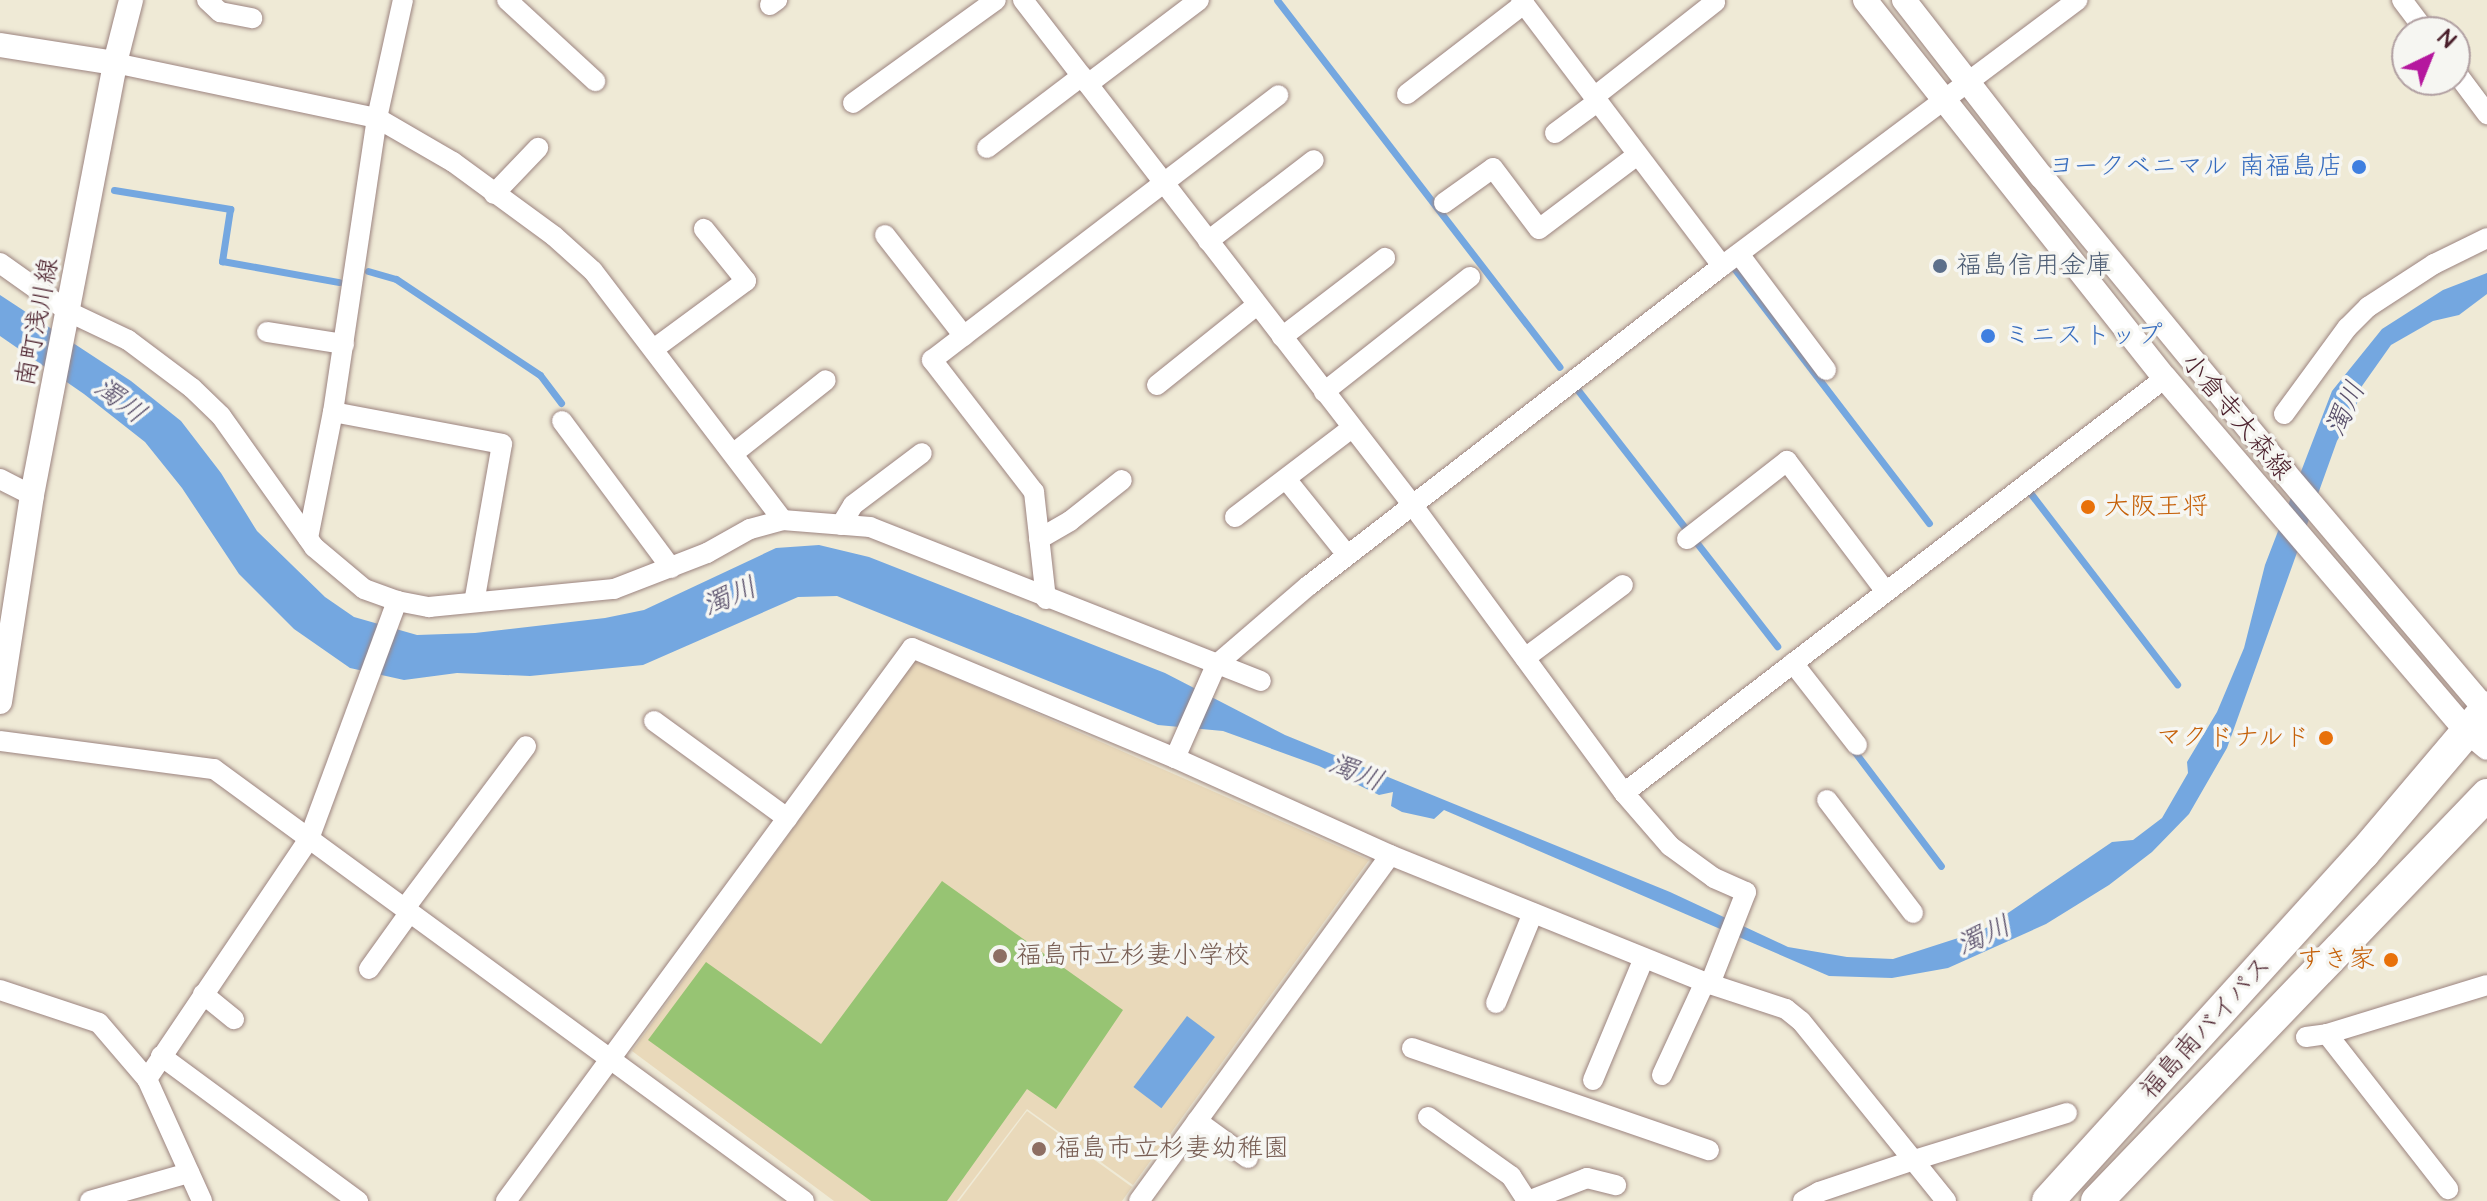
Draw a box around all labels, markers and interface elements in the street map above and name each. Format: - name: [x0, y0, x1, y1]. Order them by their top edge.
- north arrow: [2391, 16, 2471, 96]
- text: N: [2431, 23, 2462, 56]
- place label: ヨークベニマル 南福島店: [2048, 151, 2343, 183]
- marker: ヨークベニマル 南福島店: [2350, 158, 2368, 176]
- place label: 福島信用金庫: [1956, 250, 2112, 282]
- street label: 南町浅川線: [10, 255, 66, 389]
- marker: 福島信用金庫: [1931, 257, 1949, 275]
- place label: ミニストップ: [2004, 320, 2160, 352]
- marker: ミニストップ: [1979, 327, 1997, 345]
- street label: 小倉寺大森線: [2174, 347, 2298, 487]
- water label: 濁川: [88, 371, 152, 431]
- water label: 濁川: [2319, 377, 2373, 441]
- place label: 大阪王将: [2104, 491, 2208, 523]
- marker: 大阪王将: [2079, 498, 2097, 516]
- water label: 濁川: [698, 571, 762, 623]
- place label: マクドナルド: [2154, 722, 2310, 754]
- marker: マクドナルド: [2317, 729, 2335, 747]
- water label: 濁川: [1324, 747, 1388, 799]
- water label: 濁川: [1952, 909, 2016, 963]
- place label: 福島市立杉妻小学校: [1016, 940, 1250, 972]
- place label: すき家: [2297, 944, 2375, 976]
- marker: 福島市立杉妻小学校: [991, 947, 1009, 965]
- street label: 福島南バイパス: [2134, 950, 2278, 1106]
- marker: すき家: [2382, 951, 2400, 969]
- place label: 福島市立杉妻幼稚園: [1055, 1133, 1289, 1165]
- marker: 福島市立杉妻幼稚園: [1030, 1140, 1048, 1158]

